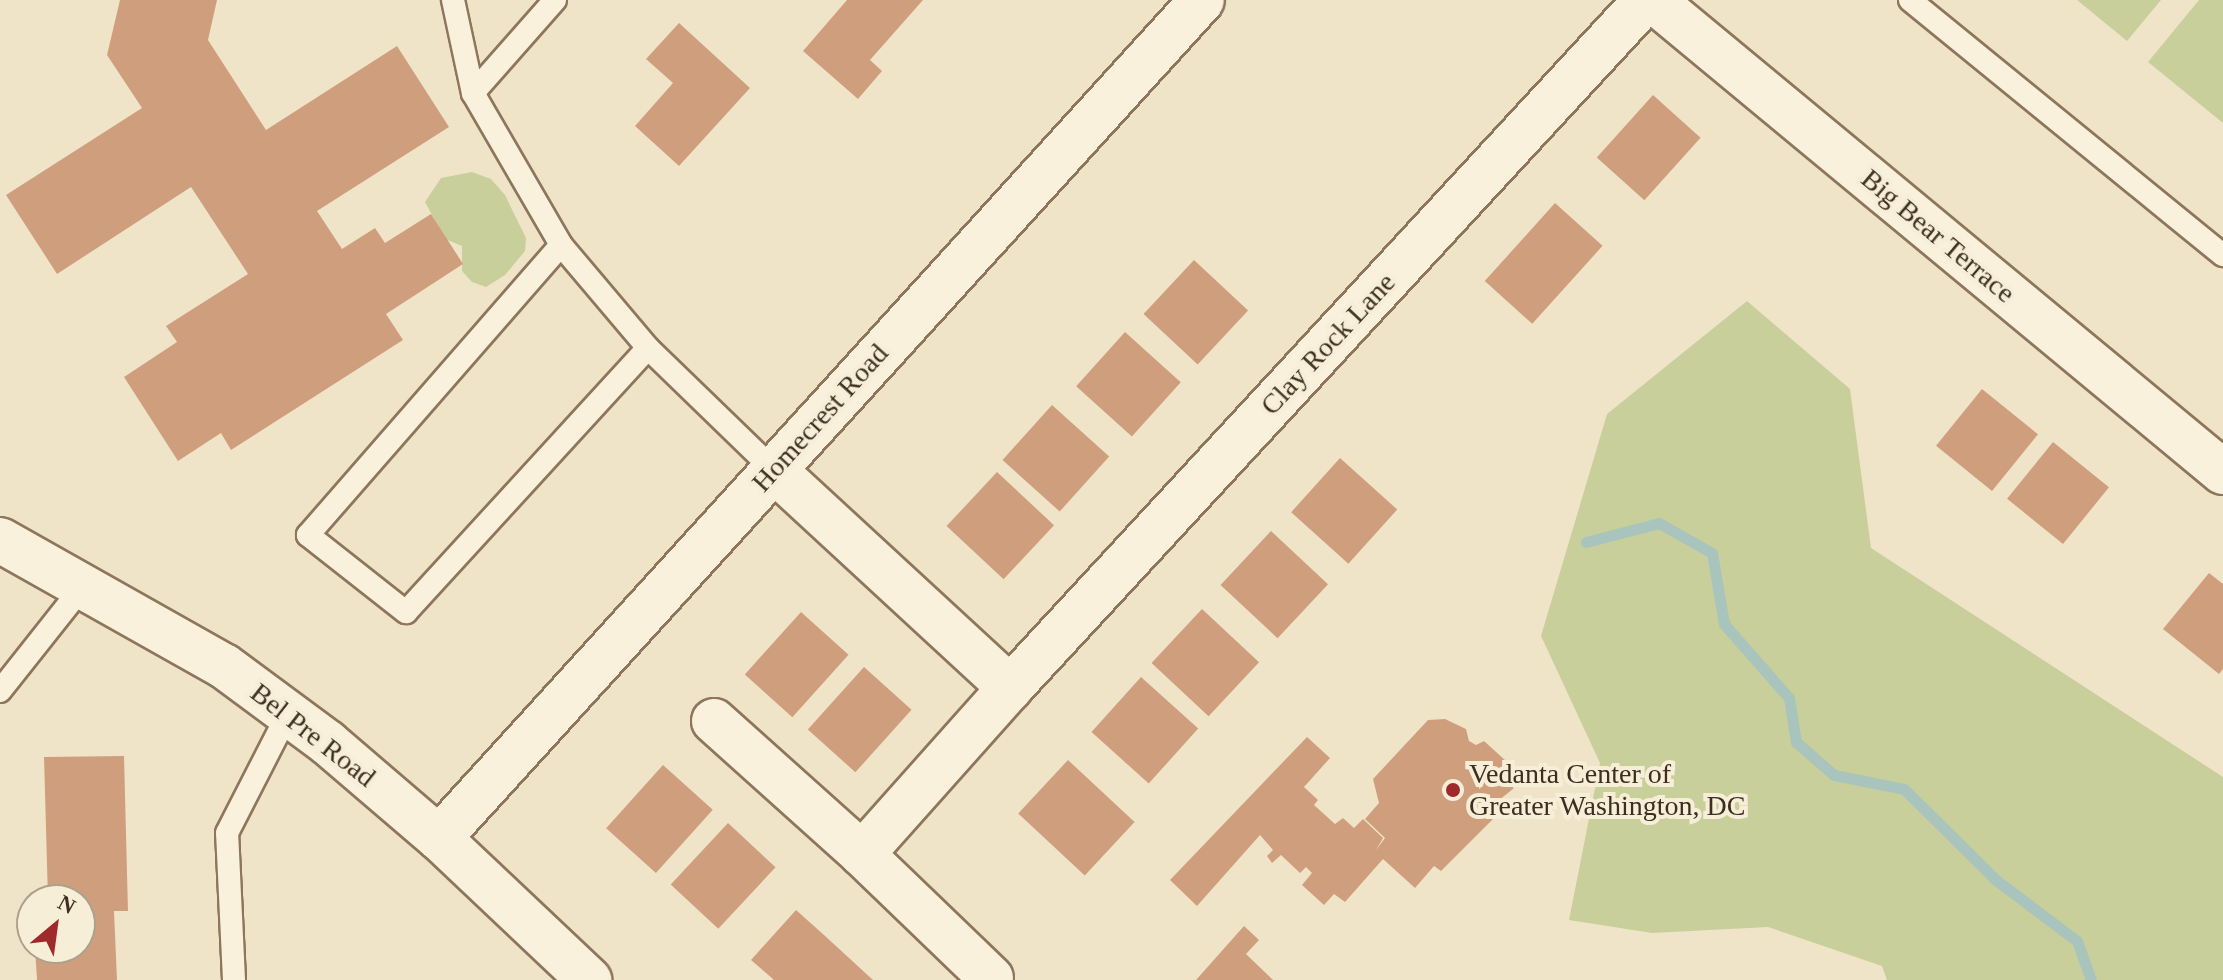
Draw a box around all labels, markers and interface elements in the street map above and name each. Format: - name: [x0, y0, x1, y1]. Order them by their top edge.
- street label: Big Bear Terrace: [1854, 162, 2022, 310]
- street label: Clay Rock Lane: [1254, 266, 1402, 422]
- street label: Homecrest Road: [745, 337, 895, 499]
- street label: Bel Pre Road: [244, 676, 382, 794]
- place label: Vedanta Center of Greater Washington, DC: [1469, 757, 1746, 823]
- marker: Vedanta Center of Greater Washington, DC: [1444, 781, 1462, 799]
- north arrow: [16, 884, 96, 964]
- text: N: [54, 890, 80, 919]

